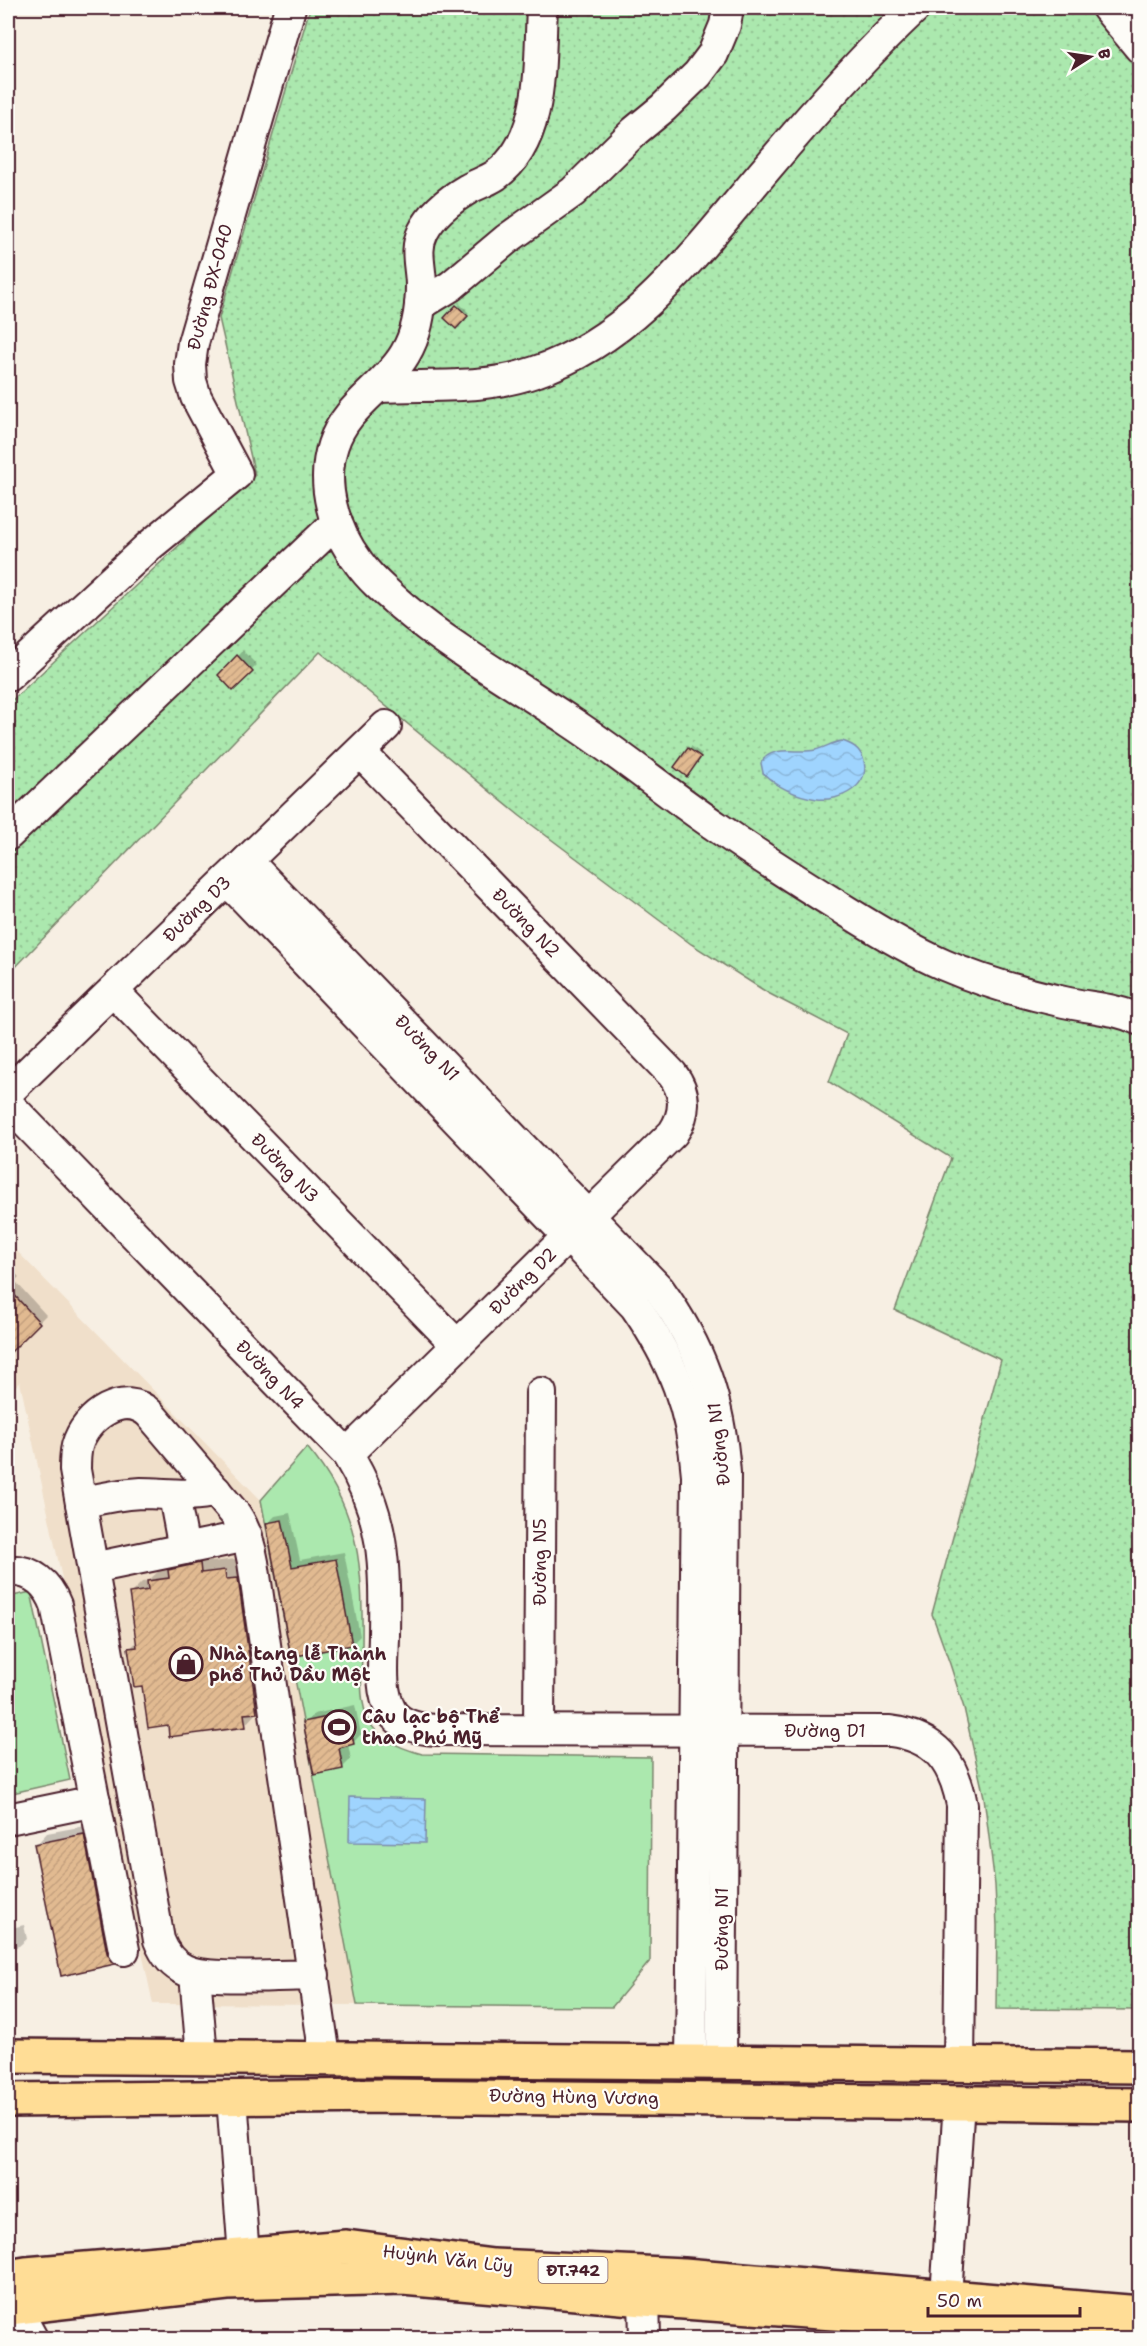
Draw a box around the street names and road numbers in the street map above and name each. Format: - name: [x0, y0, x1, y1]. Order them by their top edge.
- street label: Đường ĐX-040: [182, 221, 238, 353]
- street label: Đường D3: [158, 870, 236, 948]
- street label: Đường N2: [487, 883, 565, 963]
- street label: Đường N1: [389, 1010, 465, 1086]
- street label: Đường N3: [246, 1128, 324, 1208]
- street label: Đường D2: [484, 1242, 562, 1320]
- street label: Đường N4: [230, 1335, 310, 1415]
- street label: Đường N1: [702, 1401, 736, 1487]
- street label: Đường N5: [528, 1518, 552, 1606]
- street label: Đường D1: [784, 1719, 866, 1743]
- street label: Đường N1: [710, 1887, 734, 1971]
- street label: Đường Hùng Vương: [489, 2084, 659, 2110]
- street label: Huỳnh Văn Lũy: [381, 2239, 515, 2279]
- road number: ĐT.742: [538, 2257, 608, 2283]

